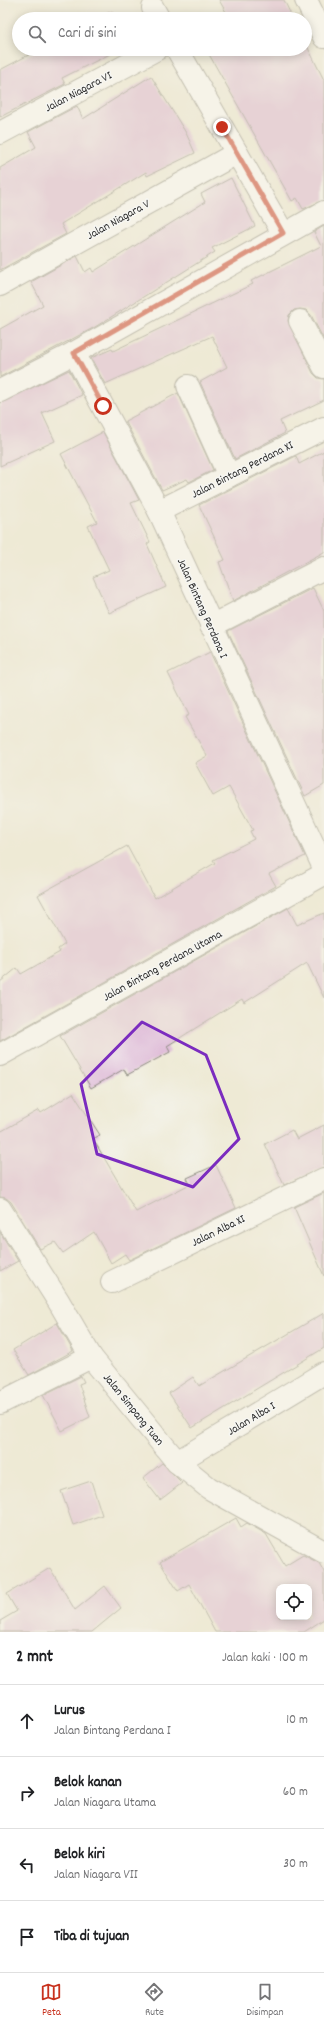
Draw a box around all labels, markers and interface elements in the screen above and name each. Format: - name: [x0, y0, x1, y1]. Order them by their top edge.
- search box: [12, 12, 312, 56]
- icon: search: [26, 23, 48, 45]
- text: Cari di sini: [58, 23, 116, 45]
- street label: Jalan Niagara VI: [42, 67, 115, 117]
- route end: [213, 118, 231, 136]
- street label: Jalan Niagara V: [84, 196, 154, 245]
- route start: [94, 397, 112, 415]
- street label: Jalan Bintang Perdana XI: [189, 437, 297, 503]
- street label: Jalan Bintang Perdana I: [172, 556, 231, 662]
- street label: Jalan Bintang Perdana Utama: [100, 926, 226, 1006]
- street label: Jalan Alba XI: [189, 1211, 249, 1252]
- street label: Jalan Simpang Tuan: [98, 1370, 168, 1450]
- street label: Jalan Alba I: [224, 1398, 279, 1440]
- map controls: [276, 1584, 312, 1620]
- button: locate: [276, 1584, 312, 1620]
- text: 2 mnt: [16, 1646, 53, 1670]
- text: Jalan kaki · 100 m: [222, 1649, 308, 1668]
- text: Lurus: [54, 1700, 85, 1722]
- icon: ahead: [16, 1710, 38, 1732]
- text: 10 m: [286, 1711, 308, 1730]
- text: Jalan Bintang Perdana I: [54, 1722, 171, 1741]
- text: Belok kanan: [54, 1772, 122, 1794]
- icon: right: [16, 1782, 38, 1804]
- text: 60 m: [283, 1783, 308, 1802]
- text: Jalan Niagara Utama: [54, 1794, 156, 1813]
- text: Belok kiri: [54, 1844, 105, 1866]
- icon: left: [16, 1854, 38, 1876]
- text: 30 m: [283, 1855, 308, 1874]
- text: Jalan Niagara VII: [54, 1866, 138, 1885]
- icon: arrive: [16, 1926, 38, 1948]
- text: Tiba di tujuan: [54, 1926, 129, 1948]
- tab: Peta: [40, 1981, 62, 2021]
- tab: Rute: [143, 1981, 165, 2021]
- tab: Disimpan: [246, 1981, 284, 2021]

